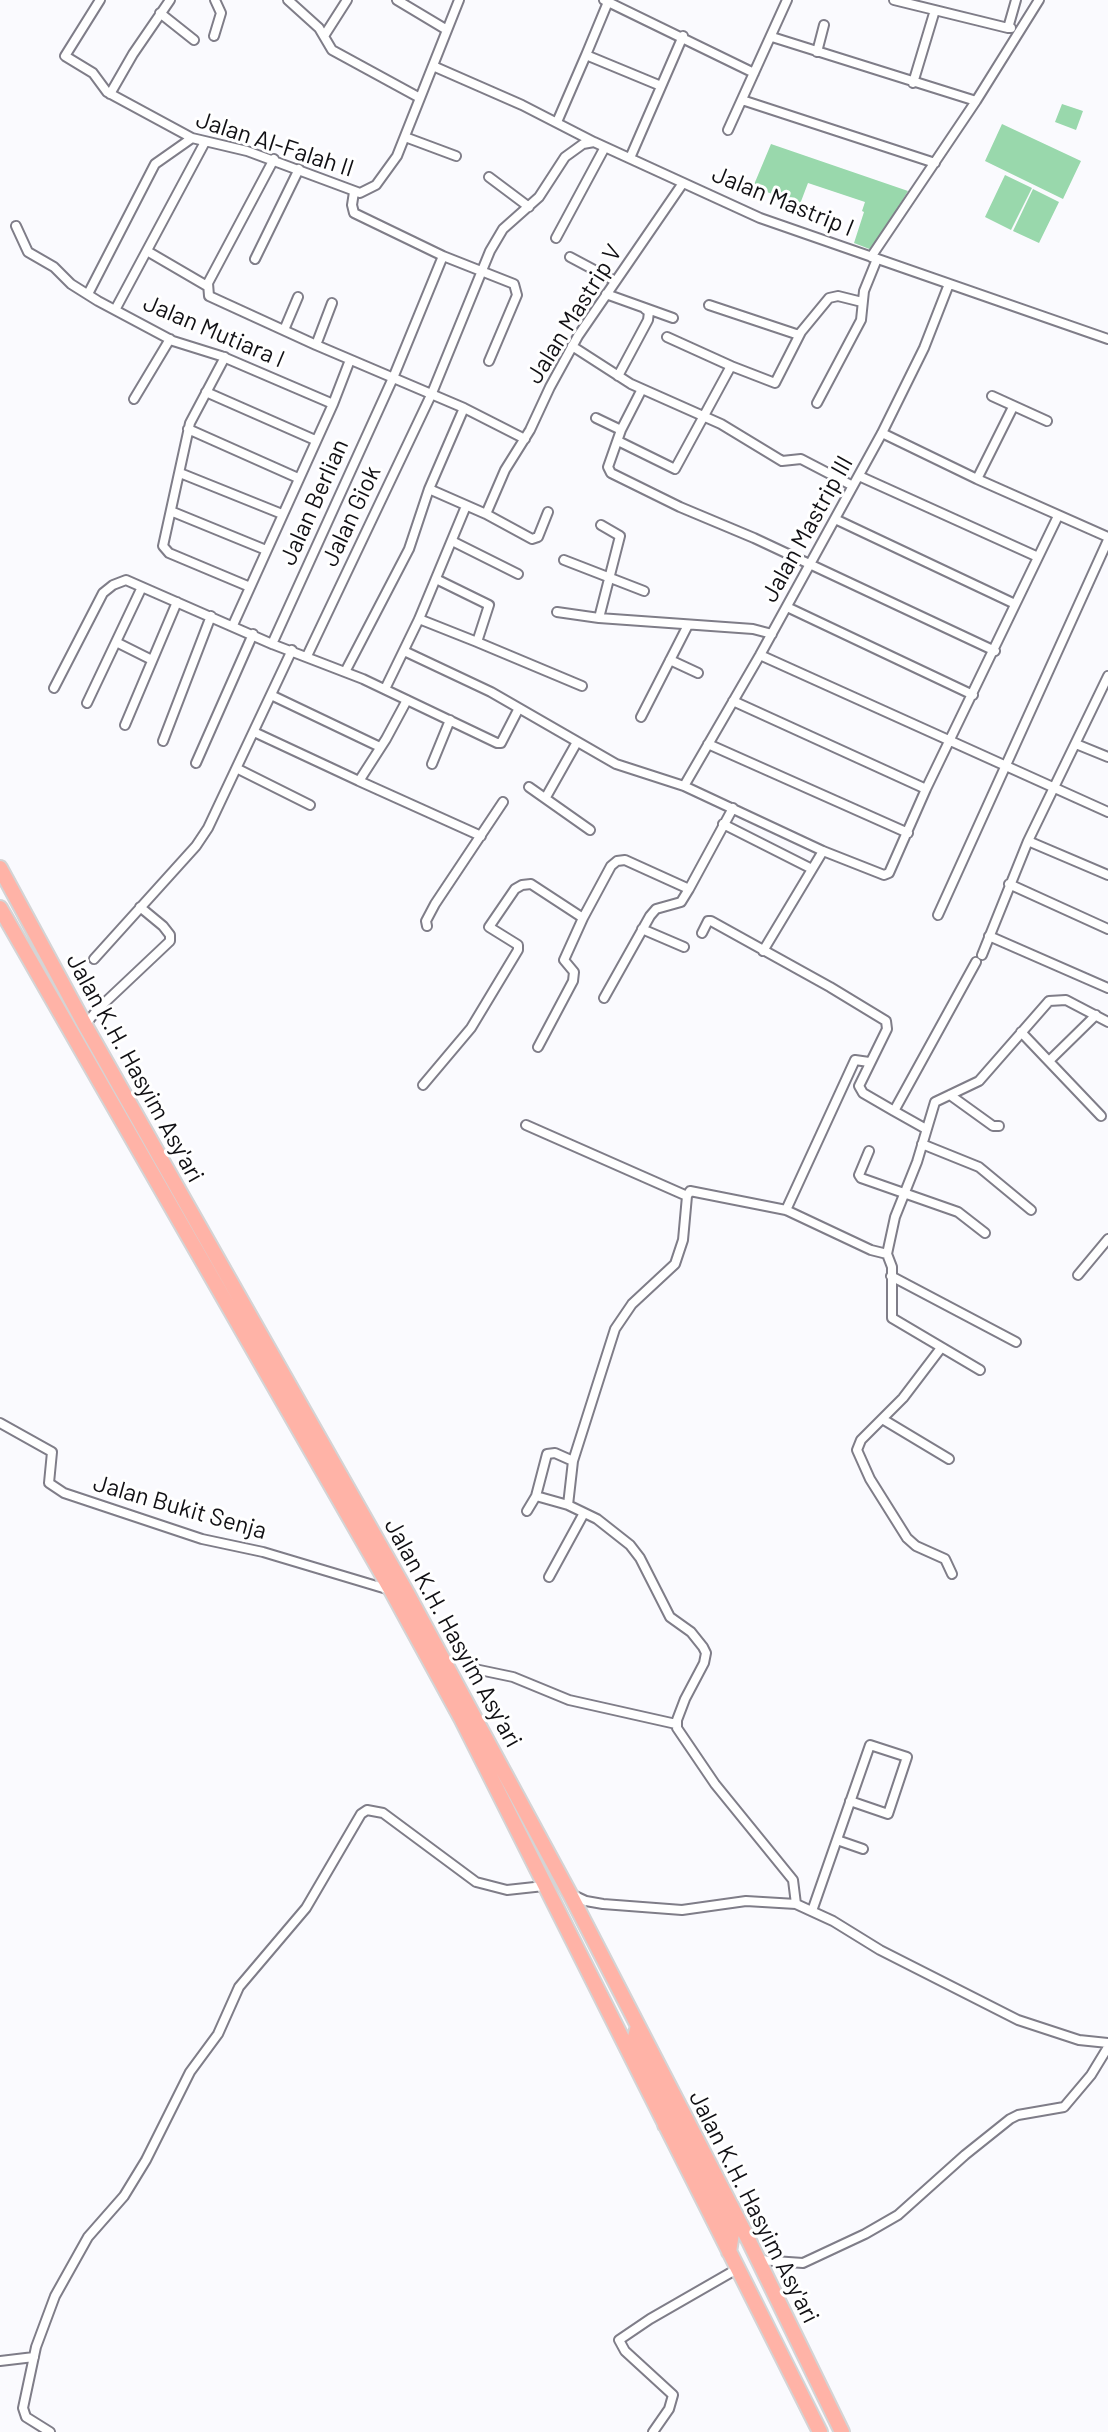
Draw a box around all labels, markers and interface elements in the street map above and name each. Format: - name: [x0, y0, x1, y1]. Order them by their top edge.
- street label: Jalan Al-Falah II: [192, 105, 358, 183]
- street label: Jalan Mastrip I: [708, 159, 858, 243]
- street label: Jalan Mastrip V: [520, 239, 628, 389]
- street label: Jalan Mutiara I: [139, 288, 289, 374]
- street label: Jalan Berlian: [273, 434, 355, 570]
- street label: Jalan Mastrip III: [755, 451, 859, 607]
- street label: Jalan Giok: [315, 461, 387, 571]
- street label: Jalan K.H. Hasyim Asy'ari: [60, 948, 210, 1188]
- street label: Jalan Bukit Senja: [90, 1469, 270, 1545]
- street label: Jalan K.H. Hasyim Asy'ari: [378, 1513, 528, 1753]
- street label: Jalan K.H. Hasyim Asy'ari: [683, 2086, 825, 2328]

